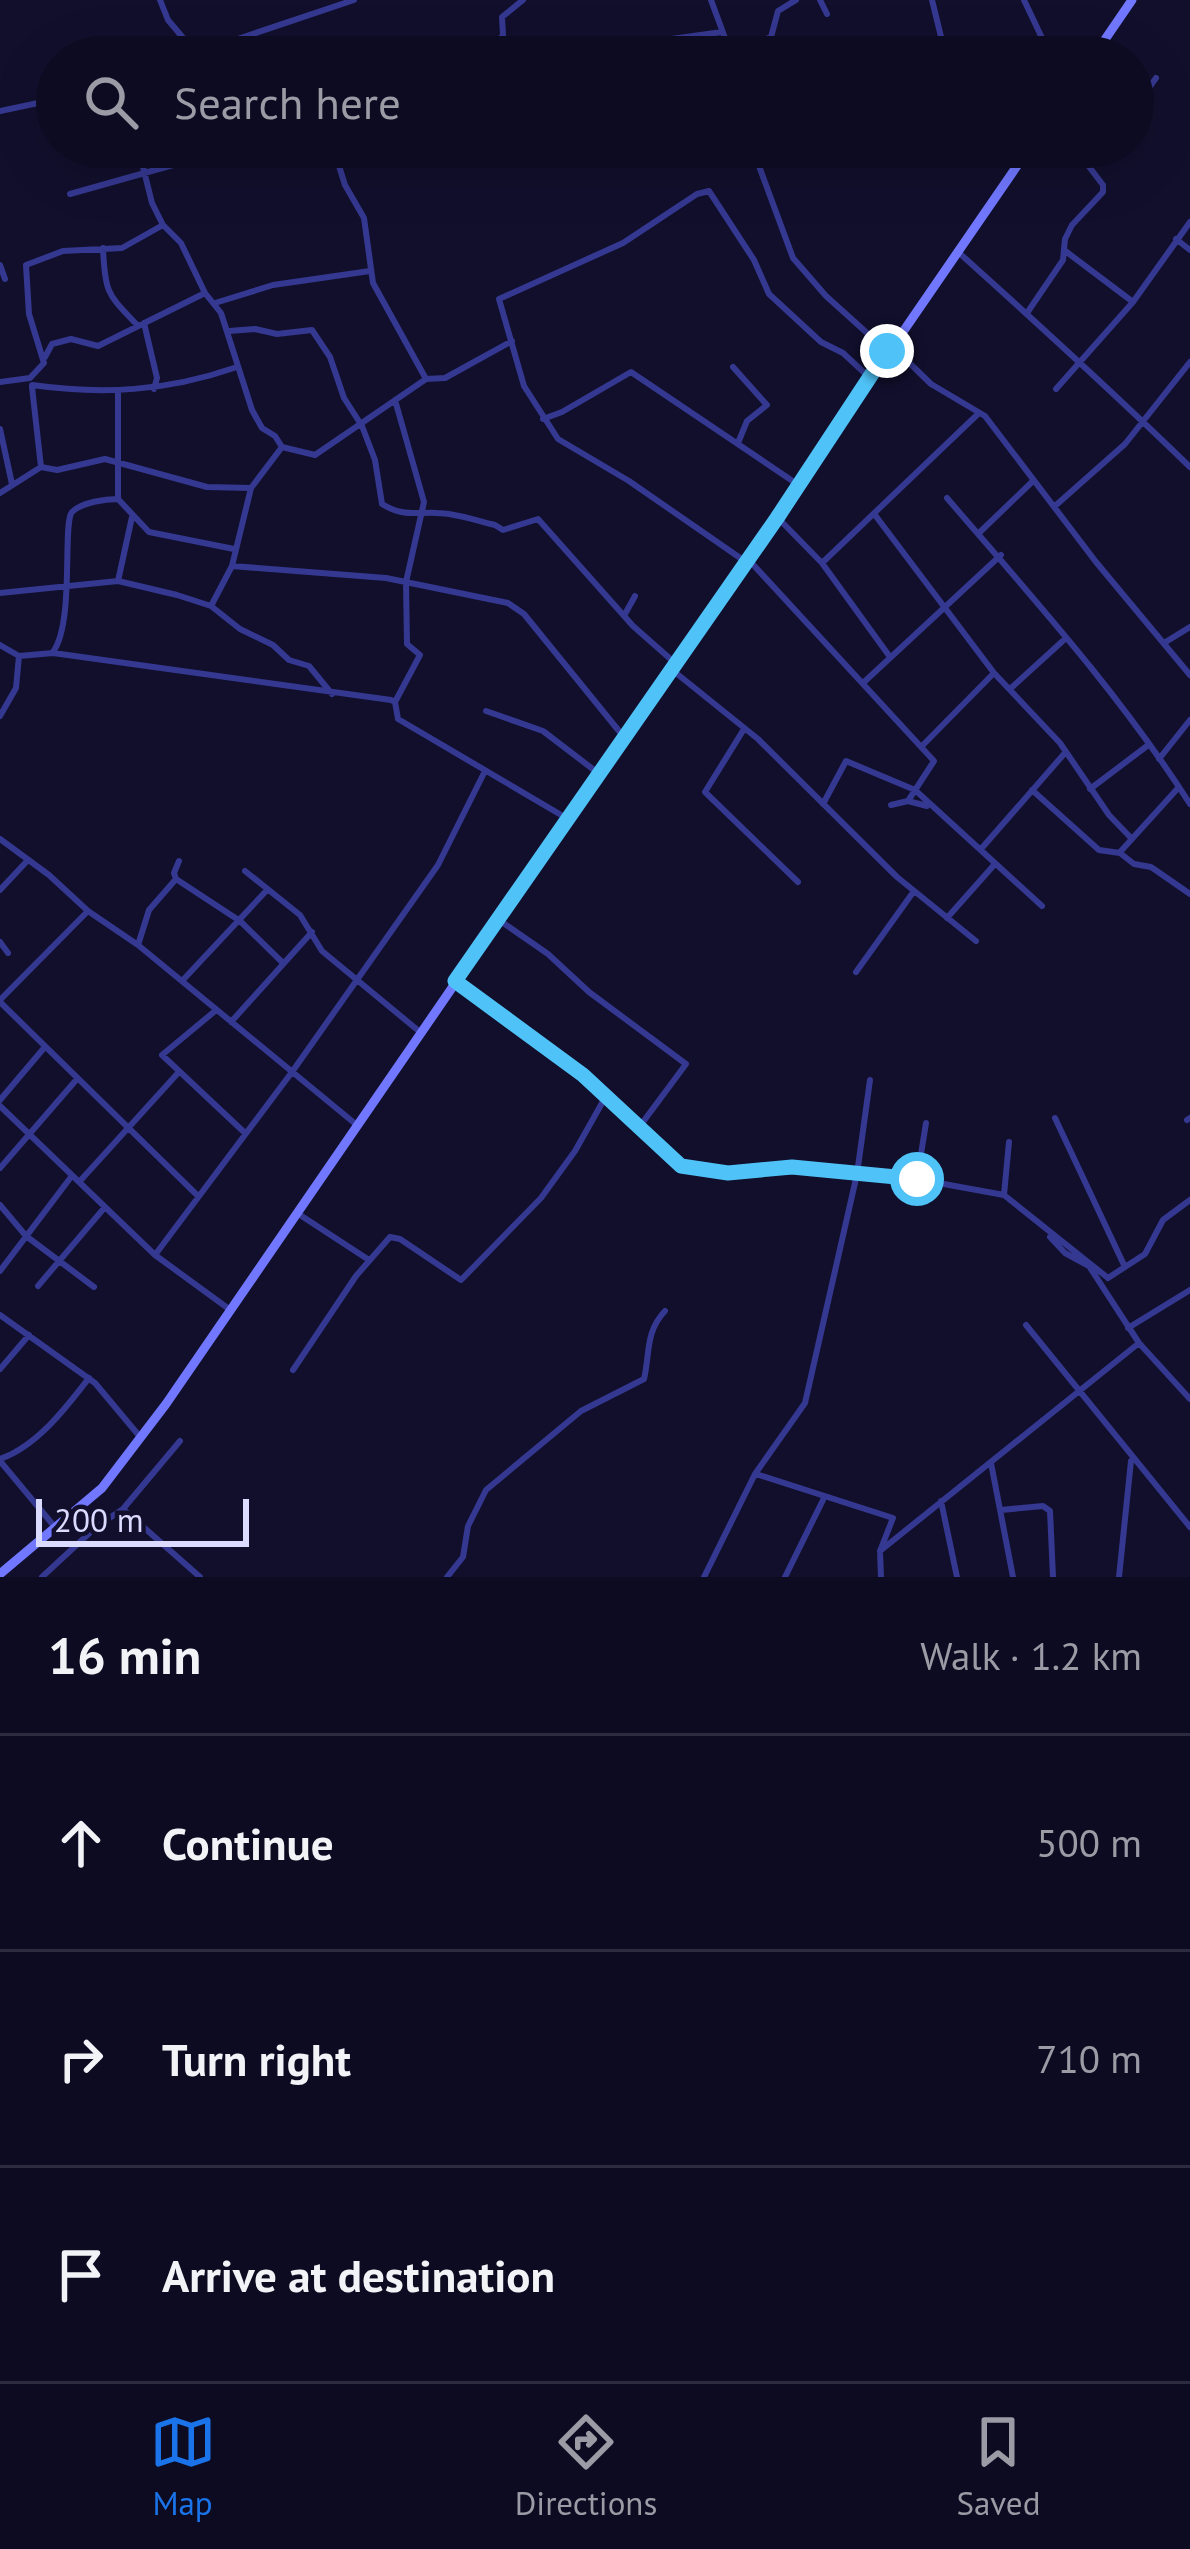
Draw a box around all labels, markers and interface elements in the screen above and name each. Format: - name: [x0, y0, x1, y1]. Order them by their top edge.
- search box: [36, 36, 1154, 168]
- icon: search: [78, 69, 144, 135]
- text: Search here: [174, 73, 401, 131]
- route end: [860, 324, 914, 378]
- route start: [890, 1152, 944, 1206]
- scale bar: [36, 1493, 249, 1546]
- text: 200 m: [54, 1498, 144, 1541]
- text: 16 min: [48, 1622, 201, 1688]
- text: Walk · 1.2 km: [920, 1630, 1142, 1681]
- icon: ahead: [48, 1810, 114, 1876]
- text: Continue: [162, 1814, 334, 1872]
- text: 500 m: [1036, 1817, 1142, 1868]
- icon: right: [48, 2026, 114, 2092]
- text: Turn right: [162, 2030, 351, 2088]
- text: 710 m: [1036, 2033, 1142, 2084]
- icon: arrive: [48, 2242, 114, 2308]
- text: Arrive at destination: [162, 2246, 555, 2304]
- tab: Map: [150, 2409, 216, 2524]
- tab: Directions: [515, 2409, 657, 2524]
- tab: Saved: [956, 2409, 1040, 2524]

